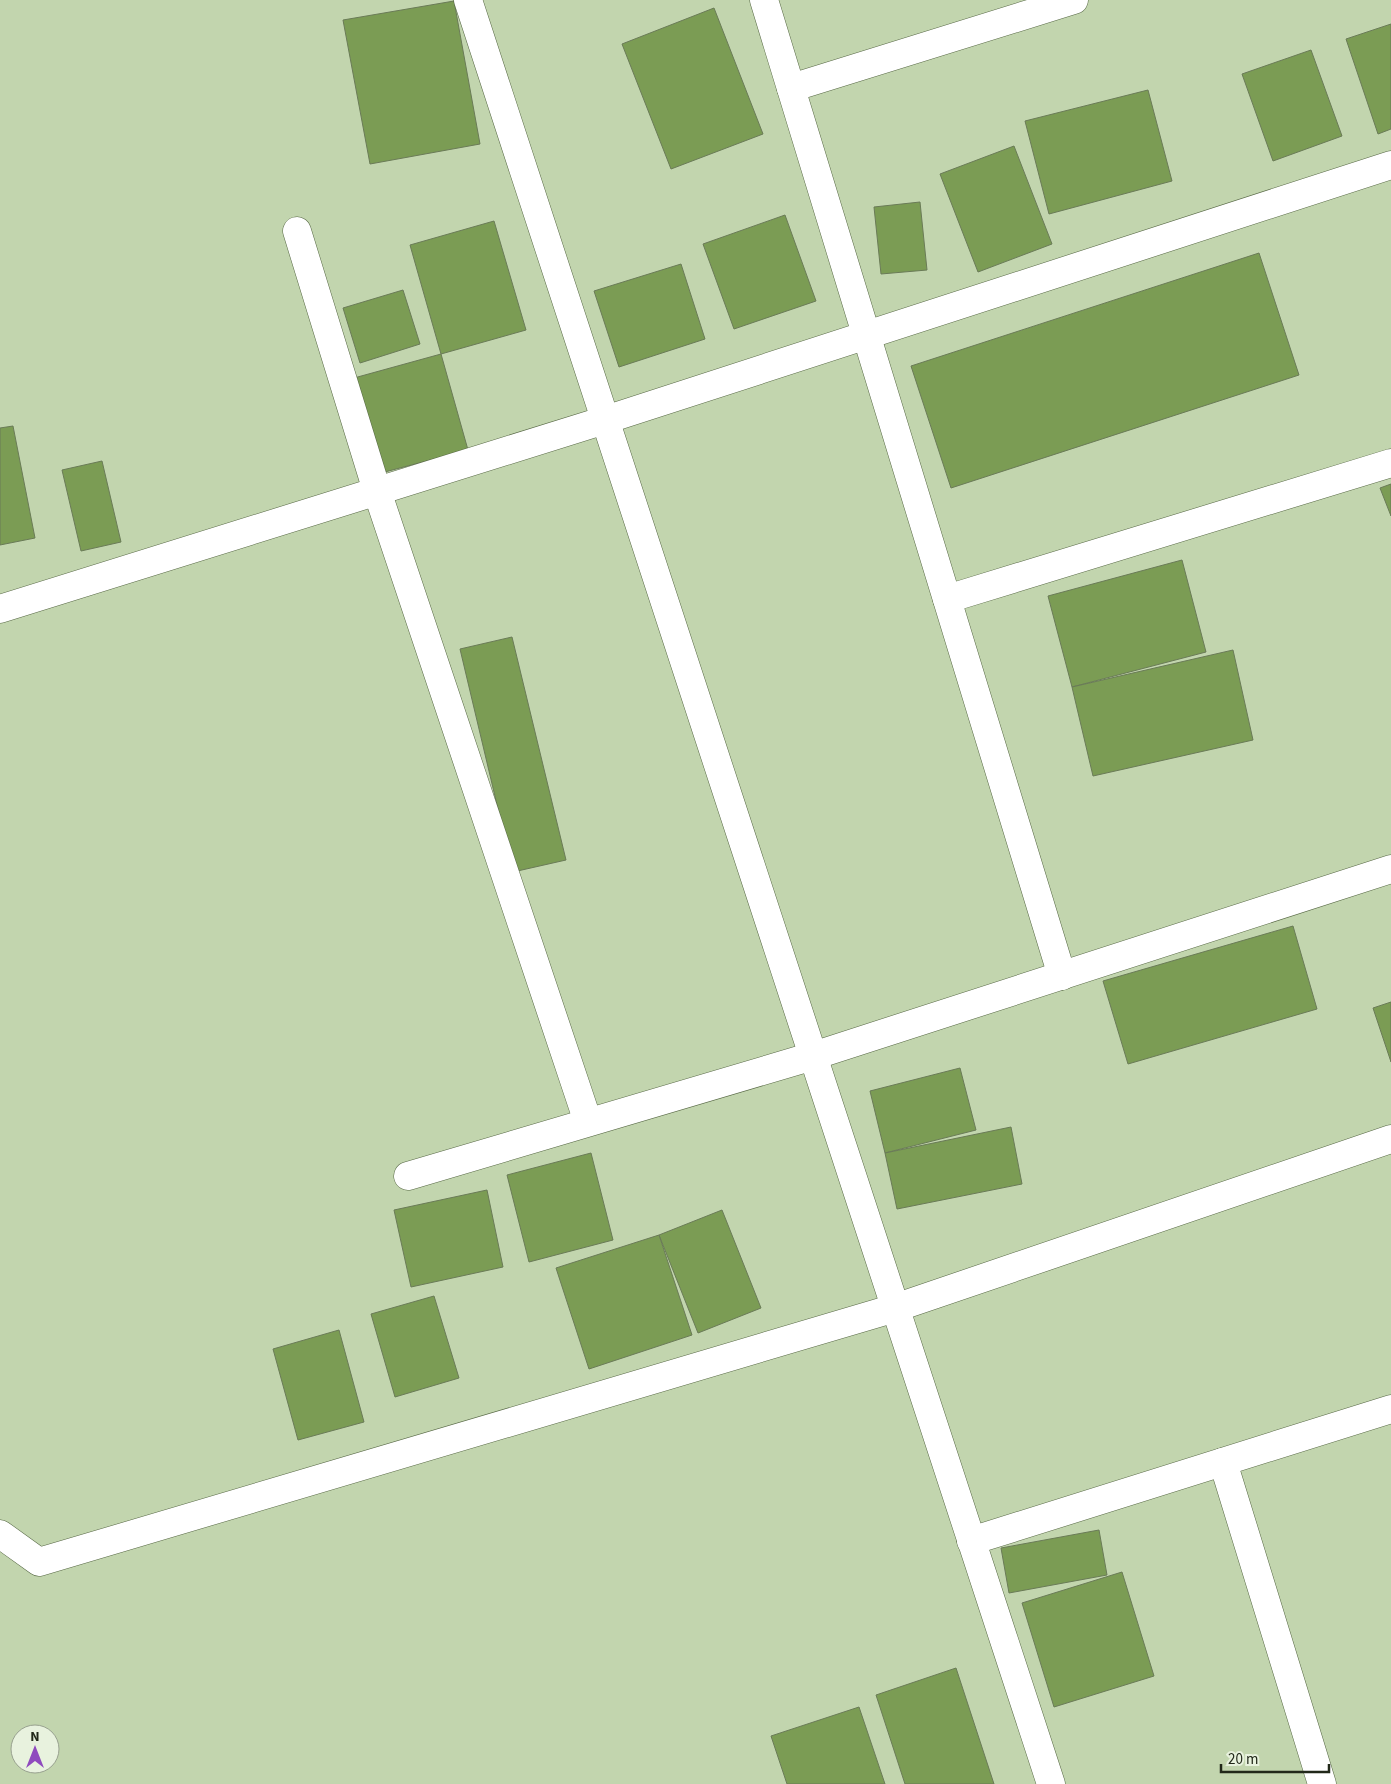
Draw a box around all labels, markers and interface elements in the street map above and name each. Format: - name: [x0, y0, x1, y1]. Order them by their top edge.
- north arrow: [10, 1724, 60, 1774]
- text: N: [30, 1727, 40, 1747]
- scale bar: [1221, 1742, 1328, 1774]
- text: 20 m: [1228, 1749, 1258, 1770]

